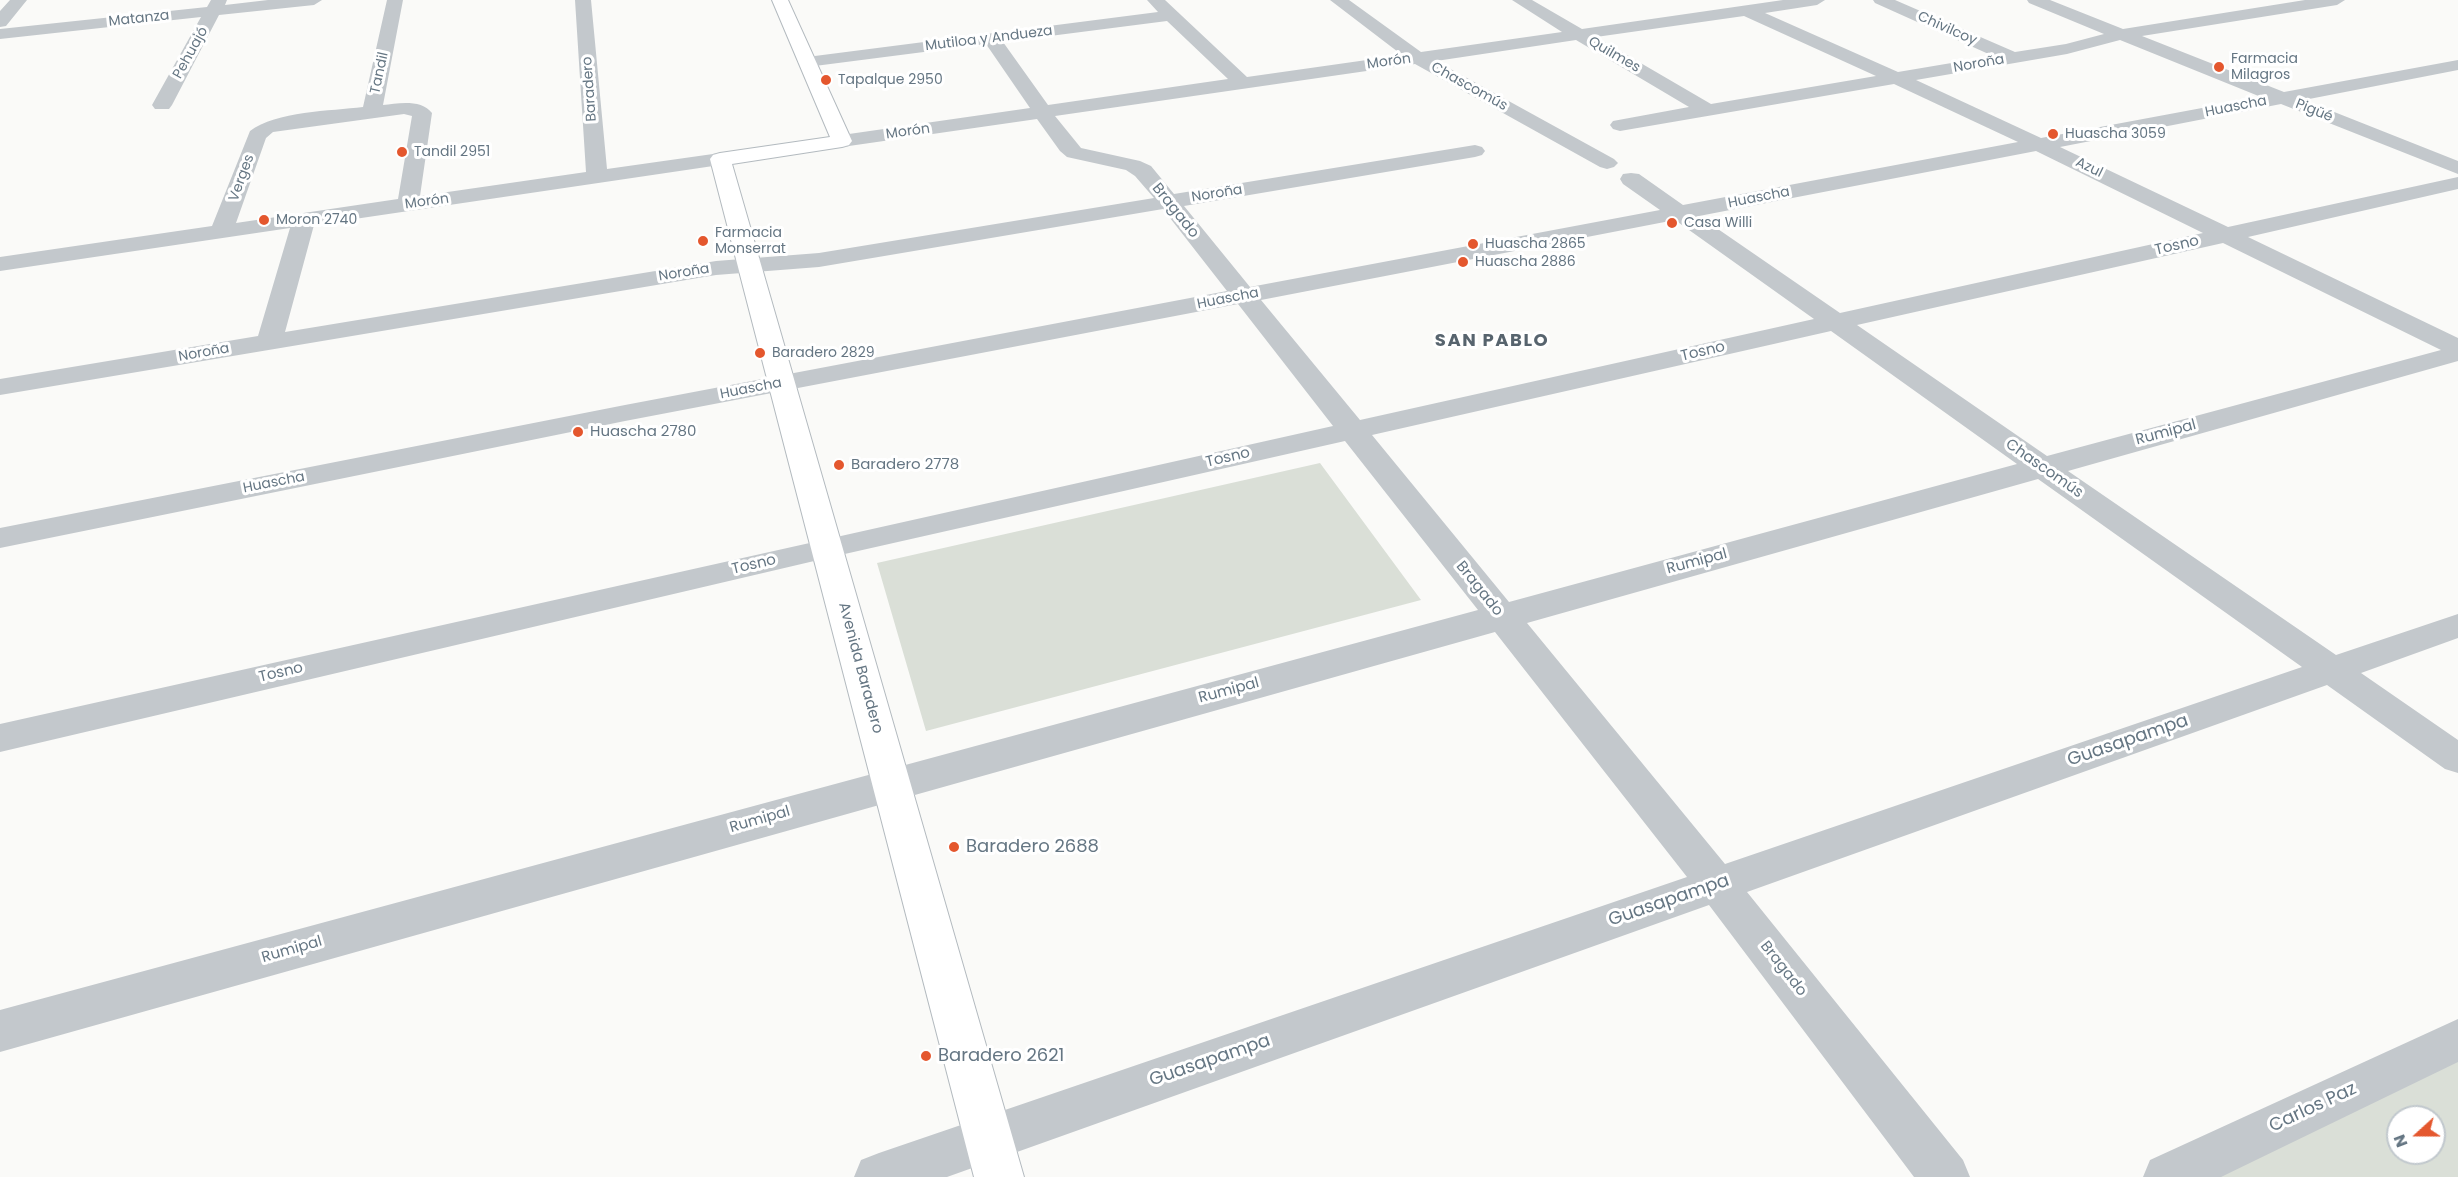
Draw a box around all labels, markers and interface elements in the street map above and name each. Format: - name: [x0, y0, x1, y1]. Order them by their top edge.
- street label: Matanza: [108, 7, 170, 31]
- street label: Chivilcoy: [1915, 8, 1979, 50]
- street label: Mutiloa y Andueza: [924, 23, 1054, 55]
- street label: Pehuajó: [170, 24, 212, 82]
- street label: Quilmes: [1585, 33, 1643, 77]
- street label: Tandil: [367, 51, 393, 95]
- street label: Morón: [1366, 51, 1412, 73]
- street label: Noroña: [1952, 51, 2006, 77]
- place label: Farmacia Milagros: [2231, 51, 2298, 84]
- street label: Baradero: [579, 56, 601, 122]
- street label: Chascomús: [1428, 59, 1510, 115]
- marker: Farmacia Milagros: [2212, 60, 2226, 74]
- place label: Tapalque 2950: [838, 72, 943, 88]
- marker: Tapalque 2950: [819, 73, 833, 87]
- street label: Huascha: [2204, 93, 2268, 121]
- street label: Pigüé: [2293, 96, 2335, 126]
- street label: Morón: [885, 121, 931, 143]
- place label: Huascha 3059: [2065, 126, 2166, 142]
- marker: Huascha 3059: [2046, 127, 2060, 141]
- place label: Tandil 2951: [414, 144, 490, 160]
- marker: Tandil 2951: [395, 145, 409, 159]
- street label: Verges: [226, 152, 258, 204]
- street label: Azul: [2073, 154, 2105, 182]
- street label: Bragado: [1148, 180, 1202, 242]
- street label: Noroña: [1190, 182, 1244, 206]
- street label: Huascha: [1727, 184, 1791, 212]
- street label: Morón: [404, 191, 450, 213]
- place label: Moron 2740: [276, 212, 357, 228]
- marker: Moron 2740: [257, 213, 271, 227]
- place label: Casa Willi: [1684, 215, 1752, 231]
- marker: Casa Willi: [1665, 216, 1679, 230]
- place label: Farmacia Monserrat: [715, 225, 786, 258]
- street label: Tosno: [2153, 232, 2201, 260]
- marker: Farmacia Monserrat: [696, 234, 710, 248]
- place label: Huascha 2865: [1485, 236, 1586, 252]
- marker: Huascha 2865: [1466, 237, 1480, 251]
- place label: Huascha 2886: [1475, 254, 1576, 270]
- marker: Huascha 2886: [1456, 255, 1470, 269]
- street label: Noroña: [657, 261, 711, 285]
- street label: Huascha: [1196, 285, 1260, 313]
- district label: SAN PABLO: [1435, 330, 1549, 352]
- street label: Tosno: [1679, 338, 1727, 366]
- street label: Noroña: [177, 340, 231, 366]
- place label: Baradero 2829: [772, 345, 875, 361]
- marker: Baradero 2829: [753, 346, 767, 360]
- street label: Huascha: [719, 375, 783, 403]
- street label: Rumipal: [2134, 416, 2198, 450]
- place label: Huascha 2780: [590, 423, 696, 441]
- marker: Huascha 2780: [571, 425, 585, 439]
- street label: Chascomús: [2002, 436, 2086, 502]
- street label: Tosno: [1204, 444, 1252, 472]
- place label: Baradero 2778: [851, 456, 959, 474]
- marker: Baradero 2778: [832, 458, 846, 472]
- street label: Huascha: [242, 469, 306, 497]
- street label: Rumipal: [1665, 545, 1729, 579]
- street label: Tosno: [730, 551, 778, 579]
- street label: Bragado: [1452, 558, 1506, 620]
- street label: Avenida Baradero: [834, 600, 886, 736]
- street label: Tosno: [257, 659, 305, 687]
- street label: Rumipal: [1197, 674, 1261, 708]
- street label: Guasapampa: [2065, 710, 2191, 772]
- street label: Rumipal: [728, 803, 792, 837]
- place label: Baradero 2688: [966, 836, 1099, 858]
- marker: Baradero 2688: [947, 840, 961, 854]
- street label: Guasapampa: [1606, 870, 1732, 932]
- street label: Rumipal: [260, 933, 324, 967]
- street label: Bragado: [1756, 938, 1810, 1000]
- street label: Guasapampa: [1147, 1030, 1273, 1092]
- place label: Baradero 2621: [938, 1045, 1064, 1067]
- marker: Baradero 2621: [919, 1049, 933, 1063]
- street label: Carlos Paz: [2266, 1078, 2360, 1138]
- north arrow: [2386, 1105, 2446, 1165]
- text: N: [2388, 1131, 2413, 1151]

